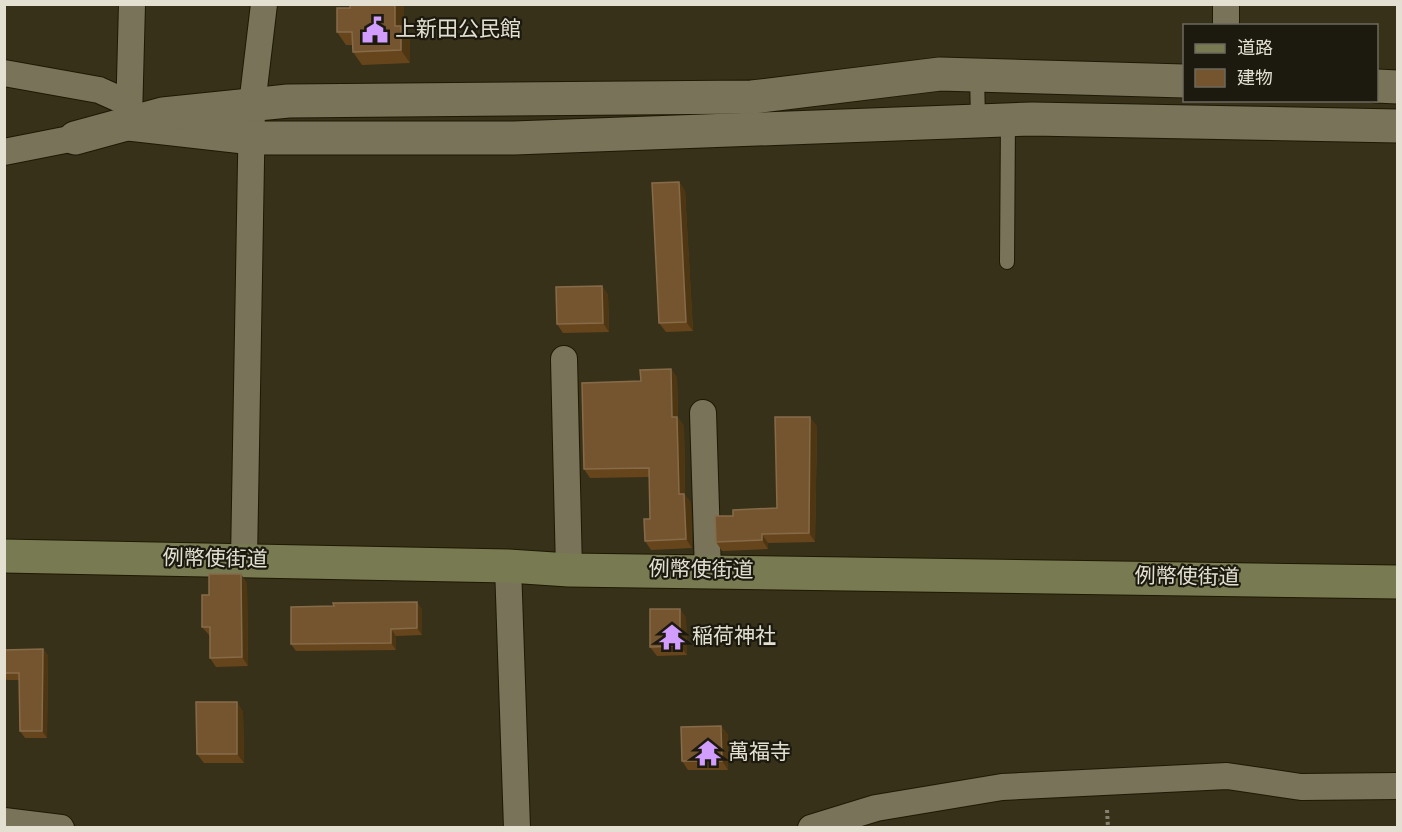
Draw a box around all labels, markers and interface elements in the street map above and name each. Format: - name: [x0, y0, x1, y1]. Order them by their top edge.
- public building icon: 上新田公民館: [360, 15, 390, 45]
- place label: 上新田公民館: [395, 17, 521, 44]
- legend: [1183, 24, 1378, 102]
- text: 道路: [1237, 38, 1273, 61]
- text: 建物: [1237, 68, 1273, 91]
- street label: 例幣使街道: [162, 546, 268, 574]
- street label: 例幣使街道: [648, 557, 754, 585]
- street label: 例幣使街道: [1134, 564, 1240, 592]
- temple icon: 稲荷神社: [657, 622, 687, 652]
- place label: 稲荷神社: [692, 624, 776, 651]
- temple icon: 萬福寺: [693, 738, 723, 768]
- place label: 萬福寺: [728, 740, 791, 767]

